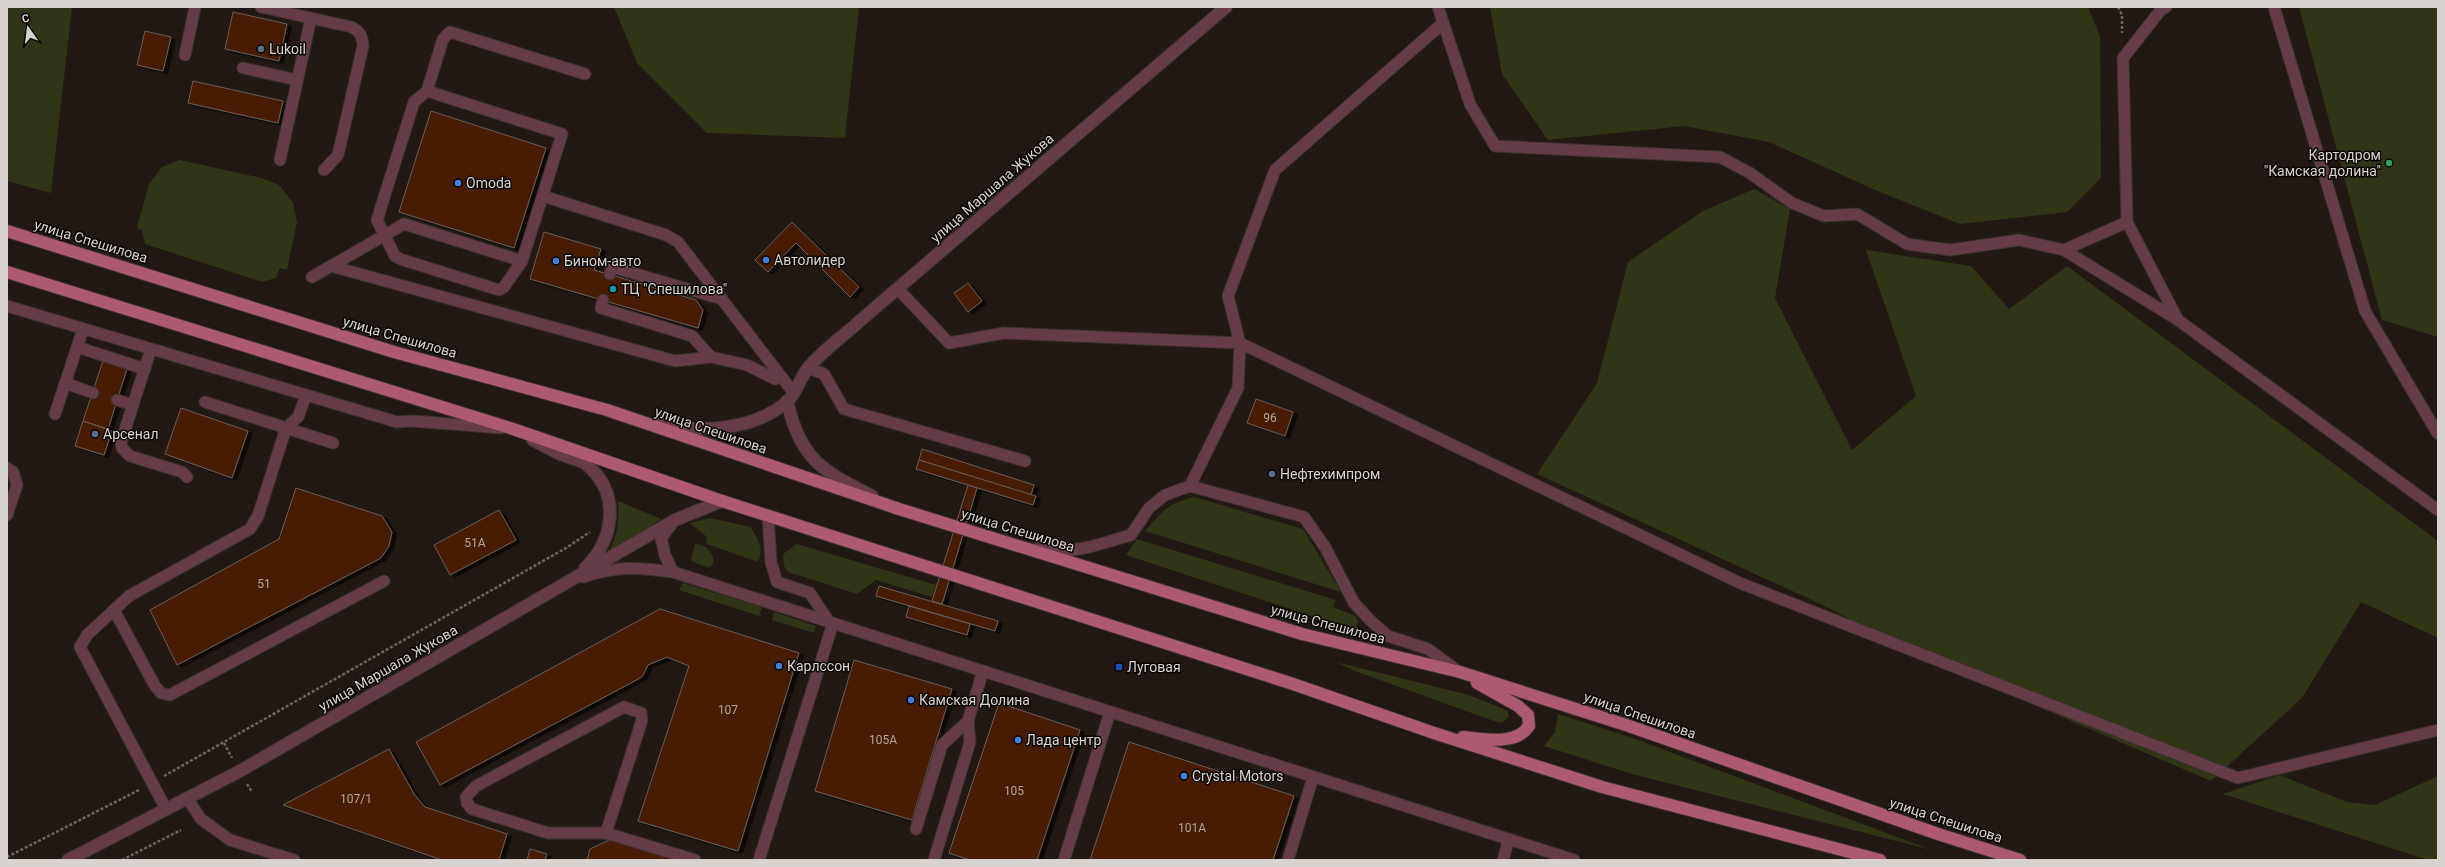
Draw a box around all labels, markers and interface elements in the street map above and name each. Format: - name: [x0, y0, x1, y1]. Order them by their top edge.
- north arrow: [8, 8, 48, 48]
- text: С: [21, 12, 31, 26]
- place label: Lukoil: [269, 41, 306, 57]
- marker: Lukoil: [256, 44, 266, 54]
- street label: улица Маршала Жукова: [927, 130, 1057, 246]
- place label: Картодром "Камская долина": [2264, 147, 2381, 179]
- marker: Картодром "Камская долина": [2384, 158, 2394, 168]
- place label: Omoda: [466, 175, 511, 191]
- marker: Omoda: [453, 178, 463, 188]
- street label: улица Спешилова: [32, 216, 150, 266]
- place label: Автолидер: [774, 252, 845, 268]
- place label: Бином-авто: [564, 253, 641, 269]
- marker: Автолидер: [761, 255, 771, 265]
- marker: Бином-авто: [551, 256, 561, 266]
- place label: ТЦ "Спешилова": [621, 281, 727, 297]
- marker: ТЦ "Спешилова": [608, 284, 618, 294]
- street label: улица Спешилова: [341, 313, 459, 361]
- street label: улица Спешилова: [653, 403, 769, 457]
- house number: 96: [1263, 411, 1277, 425]
- place label: Арсенал: [103, 426, 159, 442]
- marker: Арсенал: [90, 429, 100, 439]
- place label: Нефтехимпром: [1280, 466, 1380, 482]
- marker: Нефтехимпром: [1267, 469, 1277, 479]
- street label: улица Спешилова: [959, 505, 1077, 555]
- house number: 51А: [464, 536, 486, 550]
- house number: 51: [257, 577, 271, 591]
- street label: улица Спешилова: [1269, 601, 1387, 647]
- street label: улица Маршала Жукова: [316, 622, 460, 714]
- place label: Карлссон: [787, 658, 850, 674]
- place label: Луговая: [1127, 659, 1181, 675]
- marker: Карлссон: [774, 661, 784, 671]
- marker: Луговая: [1114, 662, 1124, 672]
- street label: улица Спешилова: [1582, 688, 1698, 742]
- place label: Камская Долина: [919, 692, 1030, 708]
- marker: Камская Долина: [906, 695, 916, 705]
- house number: 107: [718, 703, 738, 717]
- place label: Лада центр: [1026, 732, 1102, 748]
- house number: 105А: [869, 733, 897, 747]
- marker: Лада центр: [1013, 735, 1023, 745]
- place label: Crystal Motors: [1192, 768, 1284, 784]
- marker: Crystal Motors: [1179, 771, 1189, 781]
- house number: 105: [1004, 784, 1024, 798]
- house number: 107/1: [340, 792, 372, 806]
- street label: улица Спешилова: [1888, 794, 2004, 846]
- house number: 101А: [1178, 821, 1206, 835]

